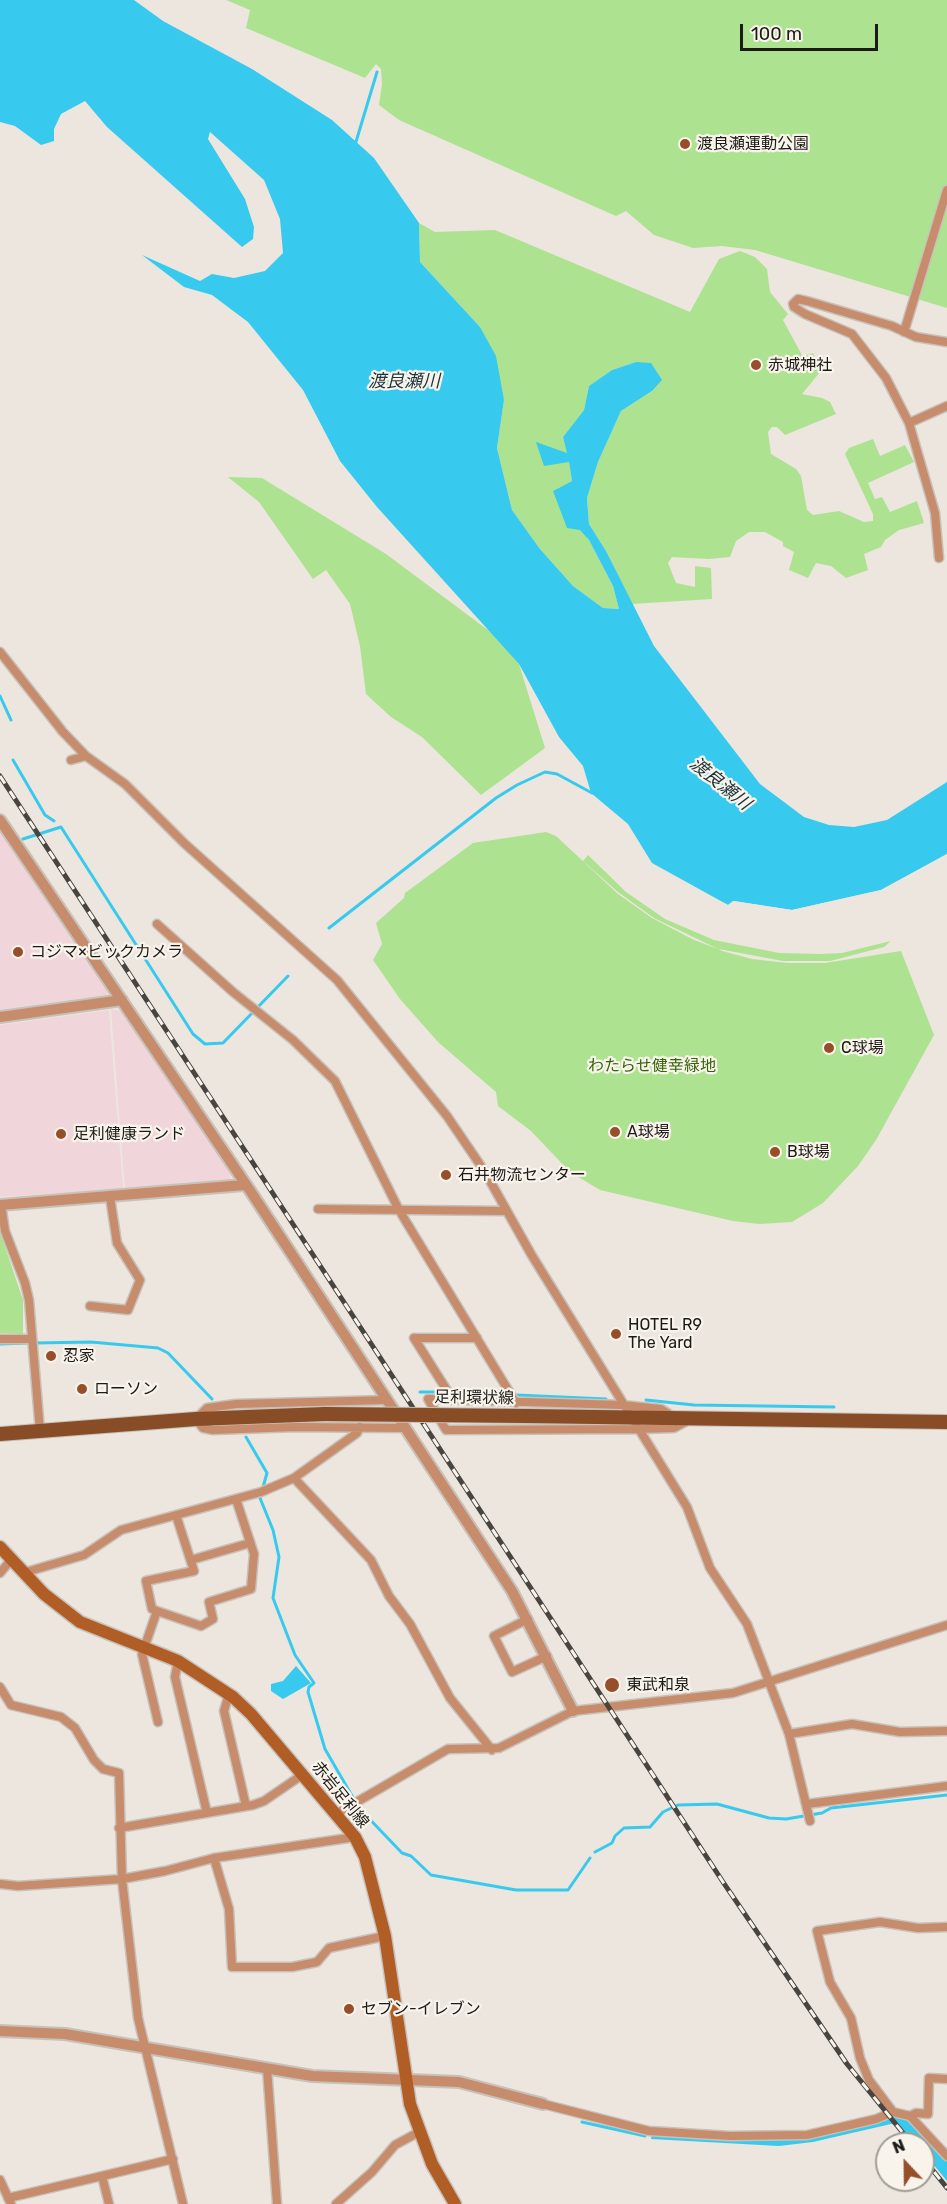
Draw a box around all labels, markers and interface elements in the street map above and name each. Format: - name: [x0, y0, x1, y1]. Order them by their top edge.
- scale bar: [743, 12, 881, 50]
- text: 100 m: [751, 23, 802, 45]
- place label: 渡良瀬運動公園: [697, 134, 809, 154]
- marker: 渡良瀬運動公園: [678, 137, 692, 151]
- place label: 赤城神社: [768, 355, 832, 375]
- marker: 赤城神社: [749, 358, 763, 372]
- water label: 渡良瀬川: [368, 371, 440, 393]
- water label: 渡良瀬川: [685, 753, 755, 815]
- place label: コジマ×ビックカメラ: [30, 942, 183, 962]
- marker: コジマ×ビックカメラ: [11, 945, 25, 959]
- place label: C球場: [841, 1038, 884, 1058]
- marker: C球場: [822, 1041, 836, 1055]
- park label: わたらせ健幸緑地: [588, 1056, 716, 1076]
- place label: A球場: [627, 1122, 670, 1142]
- place label: 足利健康ランド: [73, 1124, 185, 1144]
- marker: A球場: [608, 1125, 622, 1139]
- marker: 足利健康ランド: [54, 1127, 68, 1141]
- place label: B球場: [787, 1142, 830, 1162]
- marker: B球場: [768, 1145, 782, 1159]
- place label: 石井物流センター: [458, 1165, 586, 1185]
- marker: 石井物流センター: [439, 1168, 453, 1182]
- place label: HOTEL R9 The Yard: [628, 1315, 702, 1353]
- marker: HOTEL R9 The Yard: [609, 1327, 623, 1341]
- place label: 忍家: [63, 1346, 95, 1366]
- marker: 忍家: [44, 1349, 58, 1363]
- place label: ローソン: [94, 1379, 158, 1399]
- marker: ローソン: [75, 1382, 89, 1396]
- street label: 足利環状線: [434, 1388, 514, 1408]
- place label: 東武和泉: [626, 1675, 690, 1695]
- marker: 東武和泉: [603, 1676, 621, 1694]
- street label: 赤岩足利線: [307, 1758, 373, 1832]
- place label: セブン-イレブン: [361, 1999, 481, 2019]
- marker: セブン-イレブン: [342, 2002, 356, 2016]
- north arrow: [875, 2132, 935, 2192]
- text: N: [890, 2136, 908, 2158]

